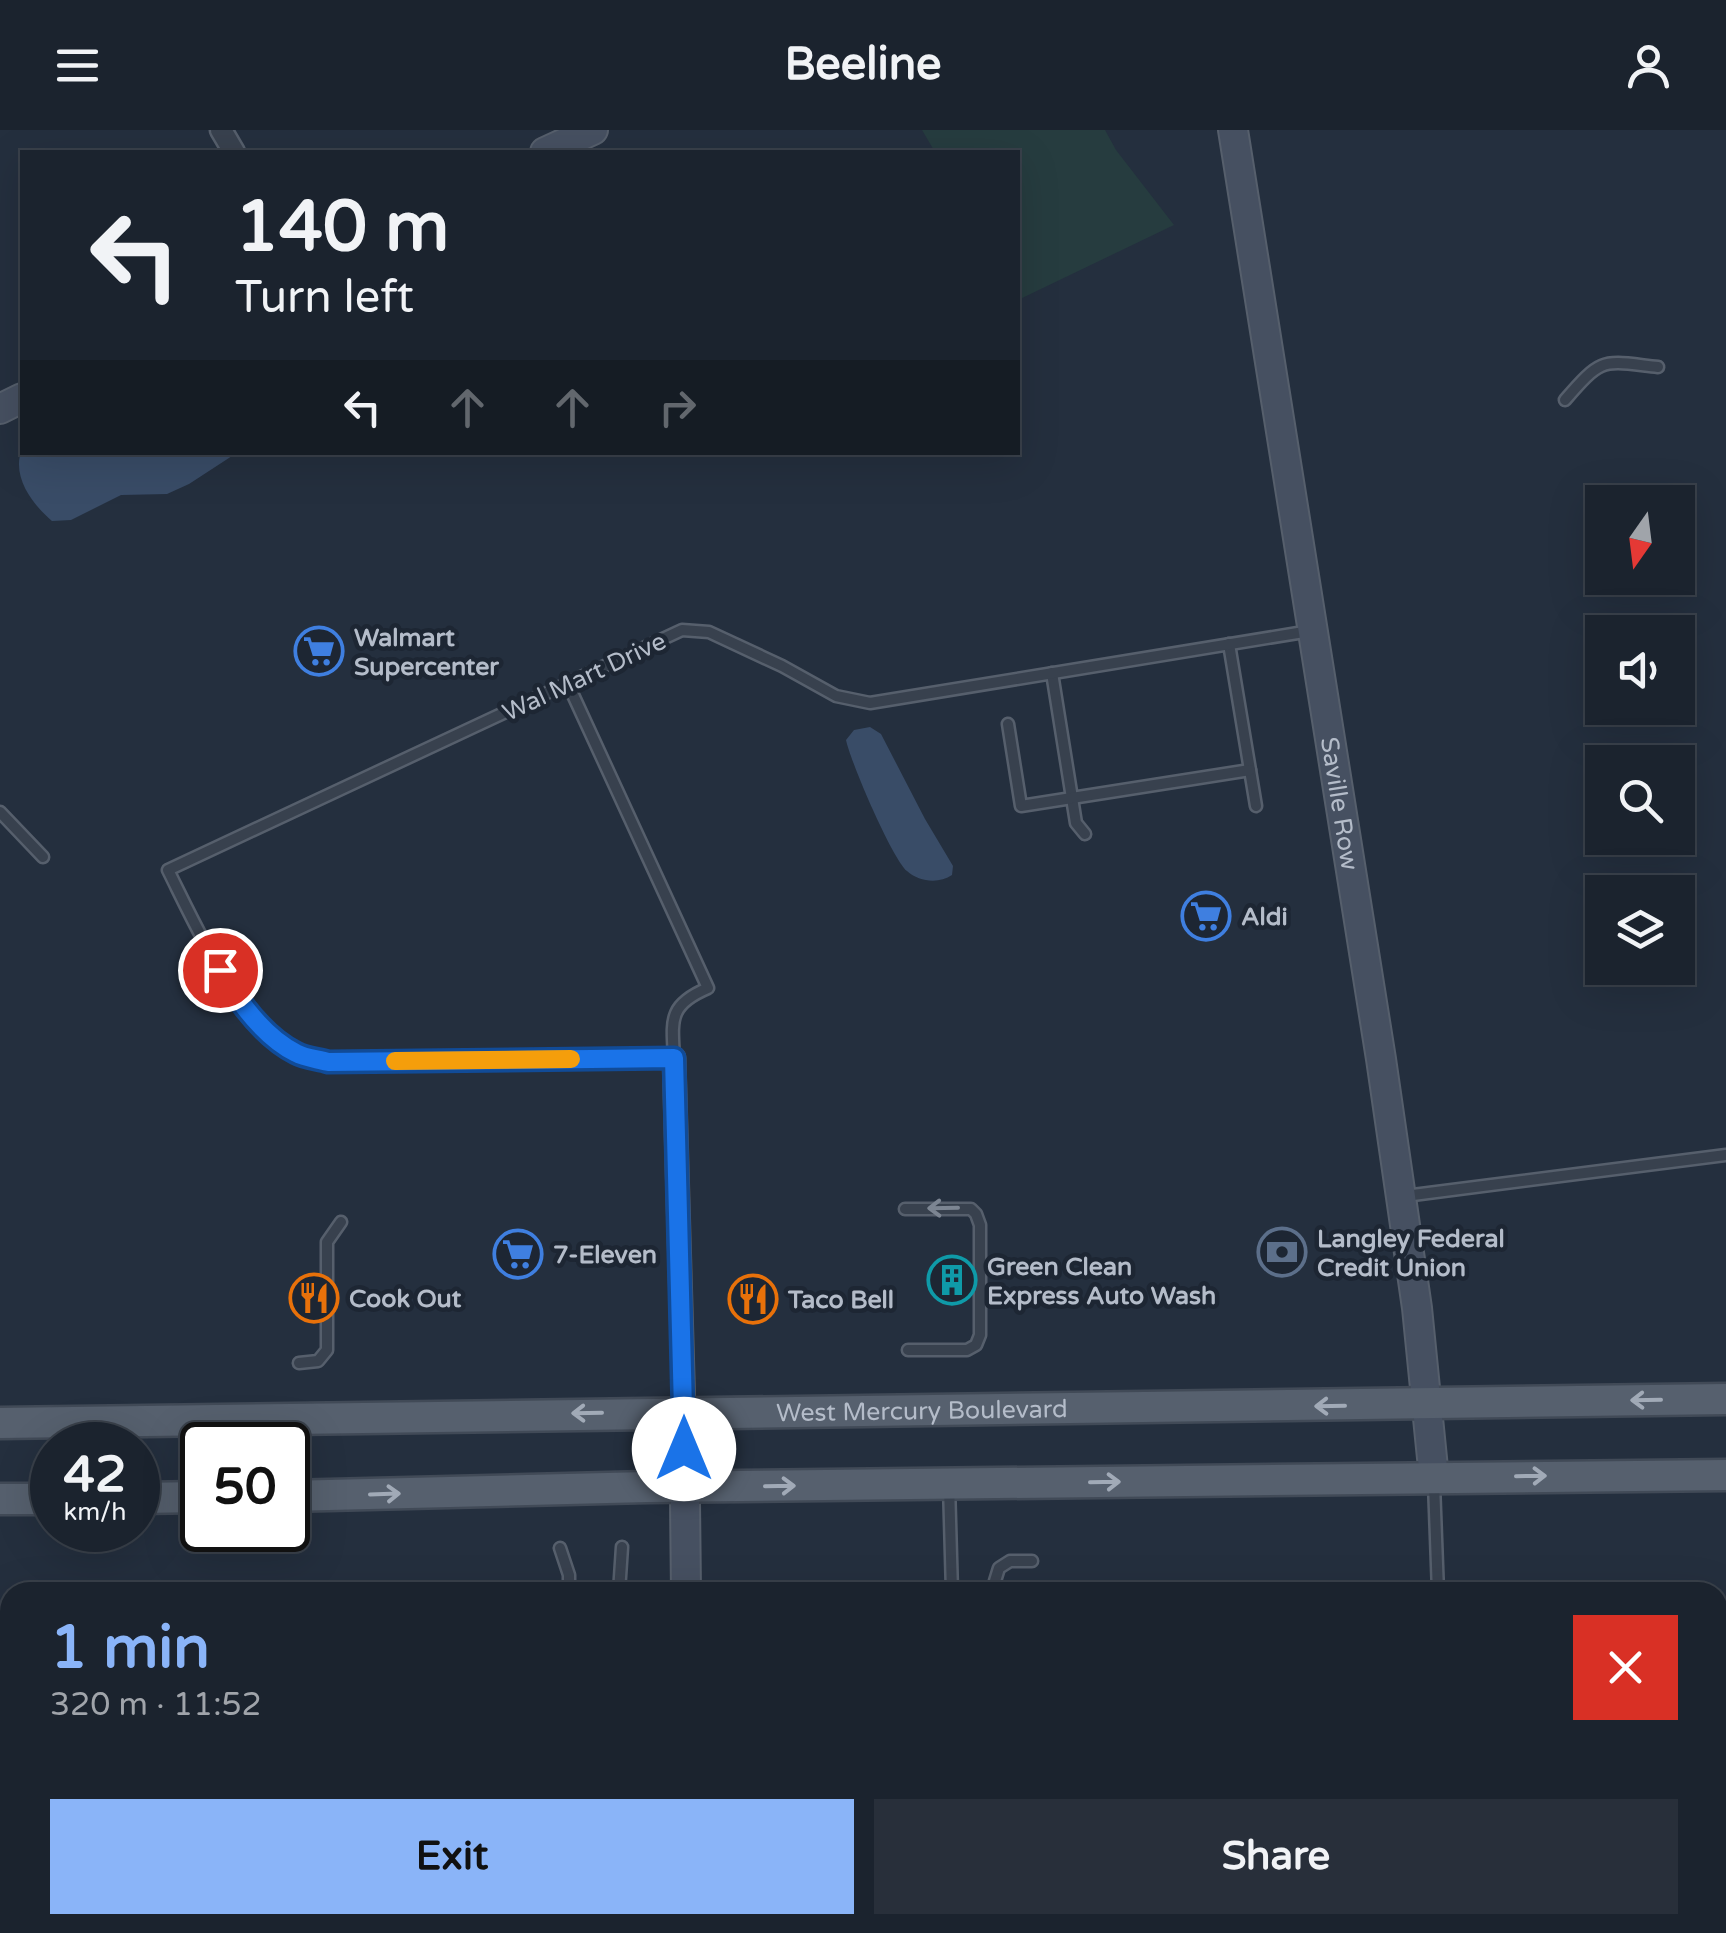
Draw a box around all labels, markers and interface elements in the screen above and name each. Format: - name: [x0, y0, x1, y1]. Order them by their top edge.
- icon: menu: [50, 38, 105, 93]
- text: Beeline: [784, 38, 942, 92]
- icon: person: [1621, 38, 1676, 93]
- text: 140 m: [235, 186, 449, 270]
- icon: left: [70, 190, 200, 320]
- text: Turn left: [235, 271, 414, 325]
- icon: left: [335, 380, 390, 435]
- icon: ahead: [440, 380, 495, 435]
- icon: ahead: [545, 380, 600, 435]
- icon: right: [650, 380, 705, 435]
- north arrow: [1585, 485, 1695, 595]
- map controls: [1585, 485, 1695, 985]
- button: sound: [1585, 615, 1695, 725]
- place label: Walmart Supercenter: [354, 623, 499, 682]
- supermarket icon: Walmart Supercenter: [293, 625, 345, 677]
- street label: Wal Mart Drive: [498, 626, 671, 728]
- street label: Saville Row: [1314, 735, 1365, 873]
- button: search: [1585, 745, 1695, 855]
- button: layers: [1585, 875, 1695, 985]
- supermarket icon: Aldi: [1180, 890, 1232, 942]
- place label: Aldi: [1241, 902, 1288, 932]
- pin: [178, 928, 263, 1013]
- icon: arrive: [193, 943, 248, 998]
- one-way arrow: [928, 1198, 960, 1218]
- place label: Langley Federal Credit Union: [1317, 1224, 1505, 1283]
- bank icon: Langley Federal Credit Union: [1256, 1226, 1308, 1278]
- supermarket icon: 7-Eleven: [492, 1228, 544, 1280]
- place label: 7-Eleven: [553, 1240, 657, 1270]
- place label: Green Clean Express Auto Wash: [987, 1252, 1216, 1311]
- building icon: Green Clean Express Auto Wash: [926, 1254, 978, 1306]
- restaurant icon: Cook Out: [288, 1272, 340, 1324]
- restaurant icon: Taco Bell: [727, 1273, 779, 1325]
- place label: Cook Out: [349, 1284, 462, 1314]
- place label: Taco Bell: [787, 1285, 894, 1315]
- one-way arrow: [1631, 1391, 1663, 1410]
- street label: West Mercury Boulevard: [776, 1394, 1068, 1428]
- one-way arrow: [1315, 1396, 1347, 1415]
- position arrow: [632, 1397, 736, 1501]
- one-way arrow: [571, 1404, 604, 1422]
- speed limit sign: 50: [180, 1422, 310, 1552]
- text: 42: [64, 1445, 126, 1505]
- one-way arrow: [1515, 1466, 1547, 1485]
- one-way arrow: [1088, 1473, 1120, 1492]
- one-way arrow: [762, 1476, 795, 1496]
- one-way arrow: [368, 1484, 400, 1503]
- text: km/h: [64, 1497, 126, 1527]
- text: 1 min: [50, 1612, 210, 1684]
- button: close: [1573, 1615, 1678, 1720]
- text: 320 m · 11:52: [50, 1686, 262, 1724]
- button: Exit: [50, 1799, 854, 1914]
- button: Share: [874, 1799, 1678, 1914]

